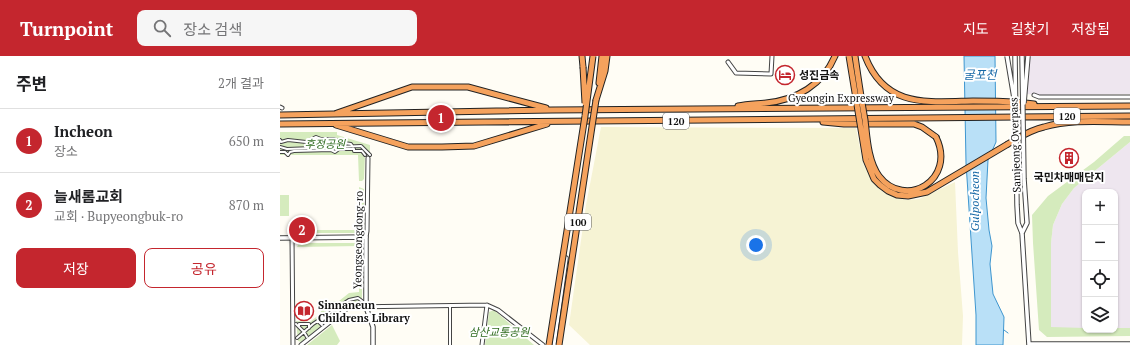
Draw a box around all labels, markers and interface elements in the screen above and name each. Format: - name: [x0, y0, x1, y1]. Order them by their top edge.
- search box: [137, 10, 417, 46]
- text: Turnpoint: [20, 16, 113, 41]
- icon: search: [151, 17, 173, 39]
- text: 장소 검색: [183, 19, 242, 39]
- text: 지도: [963, 19, 989, 38]
- text: 길찾기: [1011, 19, 1049, 38]
- text: 저장됨: [1071, 19, 1110, 38]
- hotel icon: 성진금속: [774, 64, 796, 86]
- water label: 굴포천: [963, 67, 999, 82]
- place label: 성진금속: [799, 68, 839, 82]
- text: 주변: [16, 72, 47, 95]
- text: 2개 결과: [218, 74, 264, 92]
- street label: Gyeongin Expressway: [788, 91, 894, 105]
- street label: Samjeong Overpass: [1006, 97, 1024, 193]
- pin: 1: [428, 103, 454, 133]
- road number: 120: [1054, 108, 1080, 124]
- road number: 120: [663, 113, 689, 129]
- text: Incheon: [54, 121, 113, 141]
- text: 1: [25, 132, 33, 150]
- text: 650 m: [229, 132, 264, 150]
- park label: 후정공원: [305, 137, 346, 151]
- text: 장소: [54, 142, 78, 160]
- building icon: 국민차매매단지: [1058, 147, 1080, 169]
- place label: 국민차매매단지: [1034, 170, 1104, 184]
- water label: Gulpocheon: [967, 171, 982, 231]
- text: 늘새롬교회: [54, 186, 123, 206]
- map controls: [1082, 189, 1118, 333]
- button: +: [1082, 189, 1118, 225]
- street label: Yeongseongdong-ro: [350, 191, 366, 289]
- text: 2: [25, 196, 33, 214]
- text: 870 m: [229, 196, 264, 214]
- text: 교회 · Bupyeongbuk-ro: [54, 207, 183, 225]
- road number: 100: [565, 214, 591, 230]
- pin: 2: [289, 215, 315, 245]
- button: −: [1082, 225, 1118, 261]
- your location: [746, 235, 766, 255]
- button: 저장: [16, 248, 136, 288]
- button: 공유: [144, 248, 264, 288]
- button: locate: [1082, 261, 1118, 297]
- button: layers: [1082, 297, 1118, 333]
- place label: Sinnaneun Childrens Library: [318, 298, 410, 325]
- library icon: Sinnaneun Childrens Library: [293, 300, 315, 322]
- park label: 삼산교통공원: [469, 325, 530, 339]

